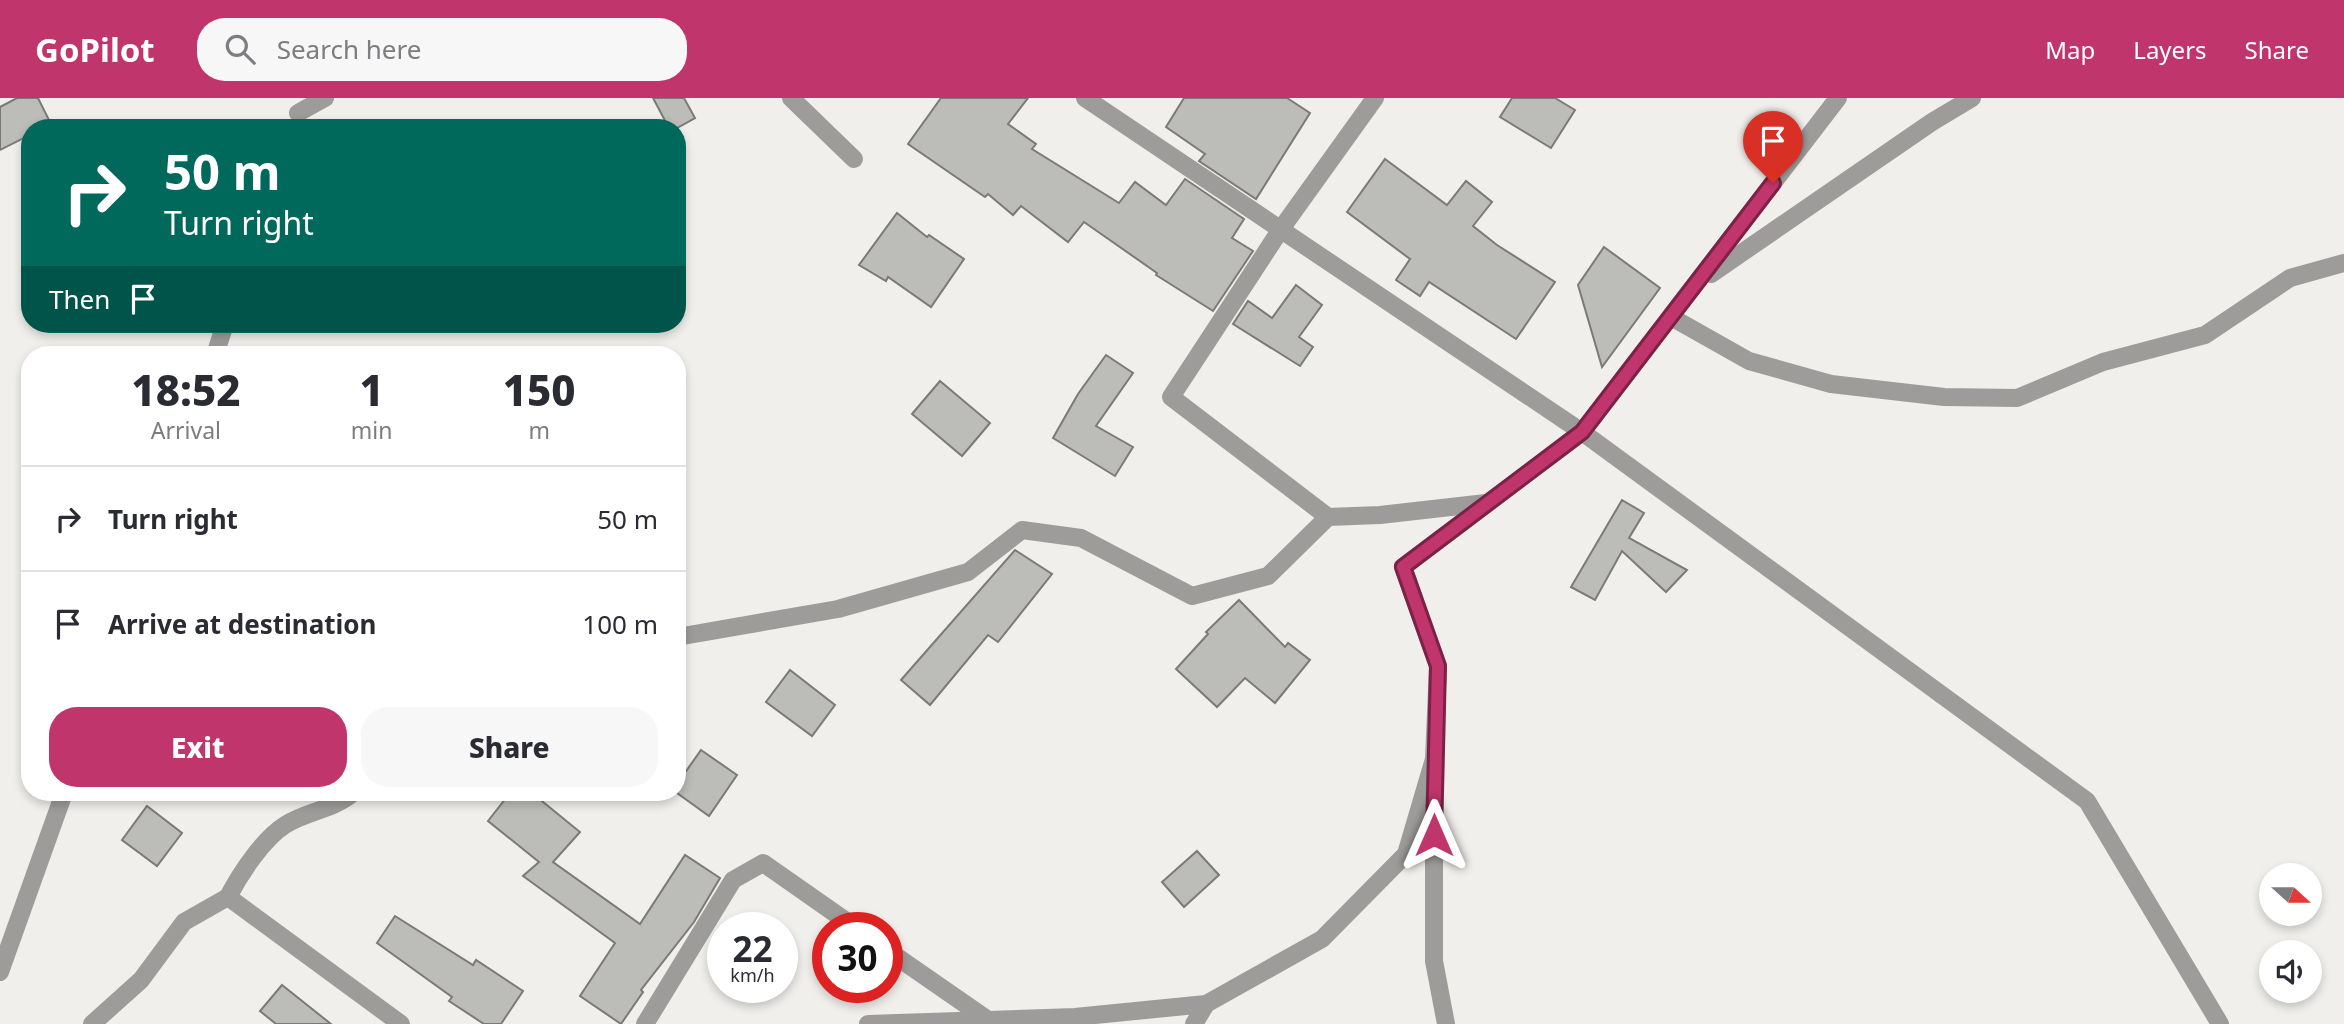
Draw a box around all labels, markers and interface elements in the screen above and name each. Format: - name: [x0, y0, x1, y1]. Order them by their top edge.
- search box: [197, 18, 687, 81]
- text: GoPilot: [35, 27, 155, 72]
- icon: search: [221, 30, 259, 68]
- text: Search here: [277, 31, 421, 67]
- text: Map: [2045, 33, 2095, 66]
- text: Layers: [2133, 33, 2207, 66]
- text: Share: [2245, 33, 2309, 66]
- pin: [1743, 111, 1803, 183]
- icon: arrive: [1754, 122, 1792, 160]
- text: 50 m: [164, 138, 281, 204]
- icon: right: [49, 147, 140, 238]
- text: Turn right: [164, 201, 314, 244]
- icon: arrive: [124, 280, 162, 318]
- text: Then: [49, 281, 110, 317]
- text: 18:52: [131, 361, 240, 418]
- text: 1: [359, 361, 384, 418]
- text: 150: [503, 361, 576, 418]
- text: Arrival: [151, 414, 221, 446]
- text: min: [351, 414, 392, 446]
- text: m: [528, 414, 550, 446]
- icon: right: [49, 500, 87, 538]
- text: Turn right: [108, 501, 238, 537]
- text: 50 m: [597, 501, 658, 537]
- icon: arrive: [49, 605, 87, 643]
- text: Arrive at destination: [108, 606, 377, 642]
- text: 100 m: [582, 606, 658, 642]
- button: Exit: [49, 707, 347, 787]
- button: Share: [361, 707, 658, 787]
- position arrow: [1397, 798, 1471, 872]
- north arrow: [2259, 863, 2322, 926]
- map controls: [2259, 863, 2322, 1003]
- speed limit sign: 30: [812, 912, 903, 1003]
- text: 22: [732, 925, 773, 972]
- button: sound: [2259, 940, 2322, 1003]
- text: km/h: [730, 963, 775, 987]

